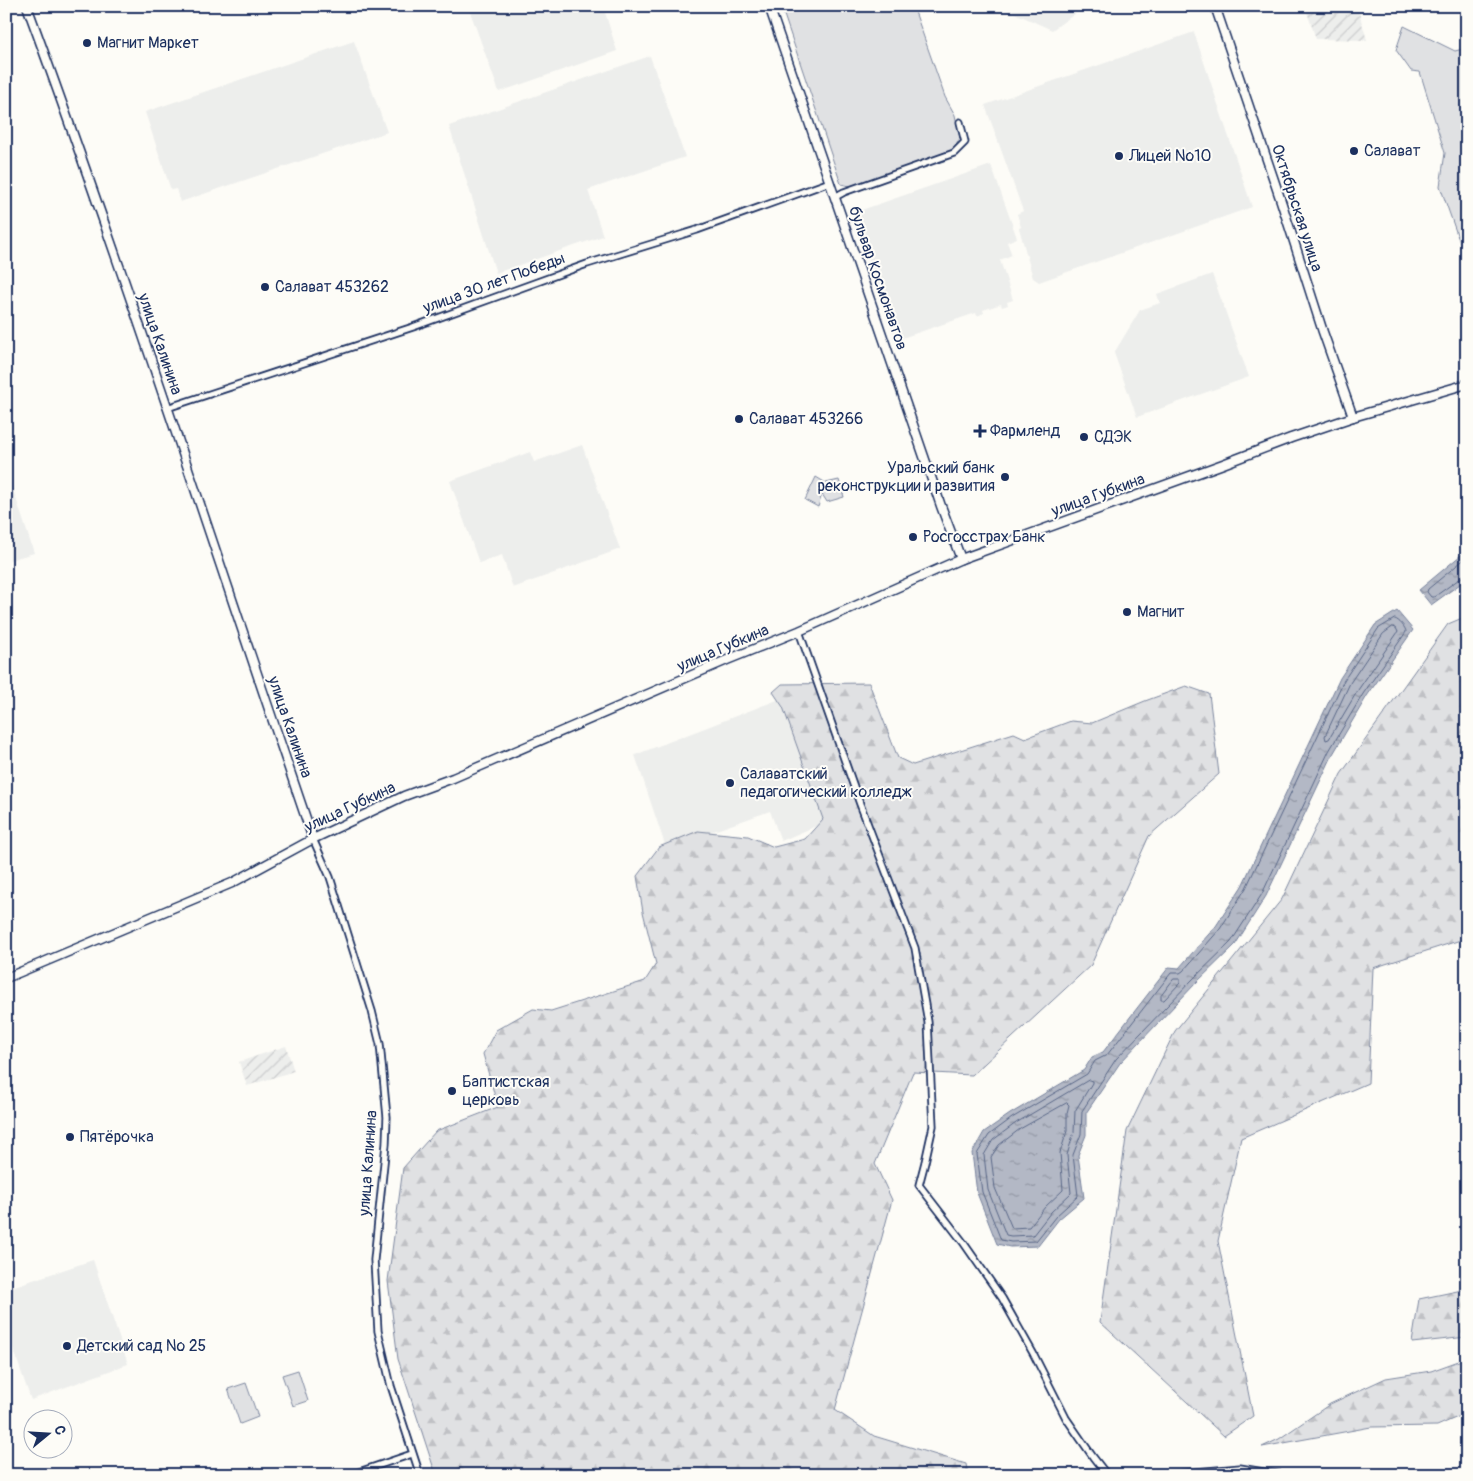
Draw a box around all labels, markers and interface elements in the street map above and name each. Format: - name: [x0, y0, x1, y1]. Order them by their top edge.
- place label: Магнит Маркет: [97, 33, 199, 53]
- marker: Магнит Маркет: [81, 37, 93, 49]
- place label: Салават: [1364, 141, 1421, 161]
- street label: Октябрьская улица: [1267, 142, 1327, 274]
- marker: Салават: [1348, 145, 1360, 157]
- place label: Лицей №10: [1128, 146, 1211, 166]
- marker: Лицей №10: [1113, 150, 1125, 162]
- street label: бульвар Космонавтов: [844, 203, 912, 353]
- street label: улица 30 лет Победы: [419, 248, 568, 318]
- place label: Салават 453262: [275, 277, 389, 297]
- marker: Салават 453262: [259, 281, 271, 293]
- street label: улица Калинина: [133, 290, 187, 397]
- place label: Салават 453266: [749, 409, 863, 429]
- marker: Салават 453266: [733, 413, 745, 425]
- place label: Фармленд: [990, 421, 1061, 441]
- marker: Фармленд: [974, 425, 986, 437]
- place label: СДЭК: [1094, 427, 1132, 447]
- marker: СДЭК: [1078, 431, 1090, 443]
- place label: Уральский банк реконструкции и развития: [818, 458, 995, 496]
- street label: улица Губкина: [1048, 469, 1147, 521]
- marker: Уральский банк реконструкции и развития: [999, 471, 1011, 483]
- place label: Росгосстрах Банк: [923, 527, 1045, 547]
- marker: Росгосстрах Банк: [907, 531, 919, 543]
- place label: Магнит: [1137, 602, 1185, 622]
- marker: Магнит: [1121, 606, 1133, 618]
- street label: улица Губкина: [673, 620, 772, 677]
- street label: улица Калинина: [263, 673, 317, 780]
- place label: Салаватский педагогический колледж: [740, 764, 912, 802]
- street label: улица Губкина: [301, 777, 399, 837]
- marker: Салаватский педагогический колледж: [724, 777, 736, 789]
- place label: Баптистская церковь: [462, 1072, 550, 1110]
- marker: Баптистская церковь: [446, 1085, 458, 1097]
- street label: улица Калинина: [354, 1109, 382, 1218]
- place label: Пятёрочка: [80, 1127, 154, 1147]
- marker: Пятёрочка: [64, 1131, 76, 1143]
- place label: Детский сад № 25: [76, 1336, 206, 1356]
- marker: Детский сад № 25: [61, 1340, 73, 1352]
- north arrow: [22, 1408, 72, 1458]
- text: С: [50, 1423, 69, 1437]

